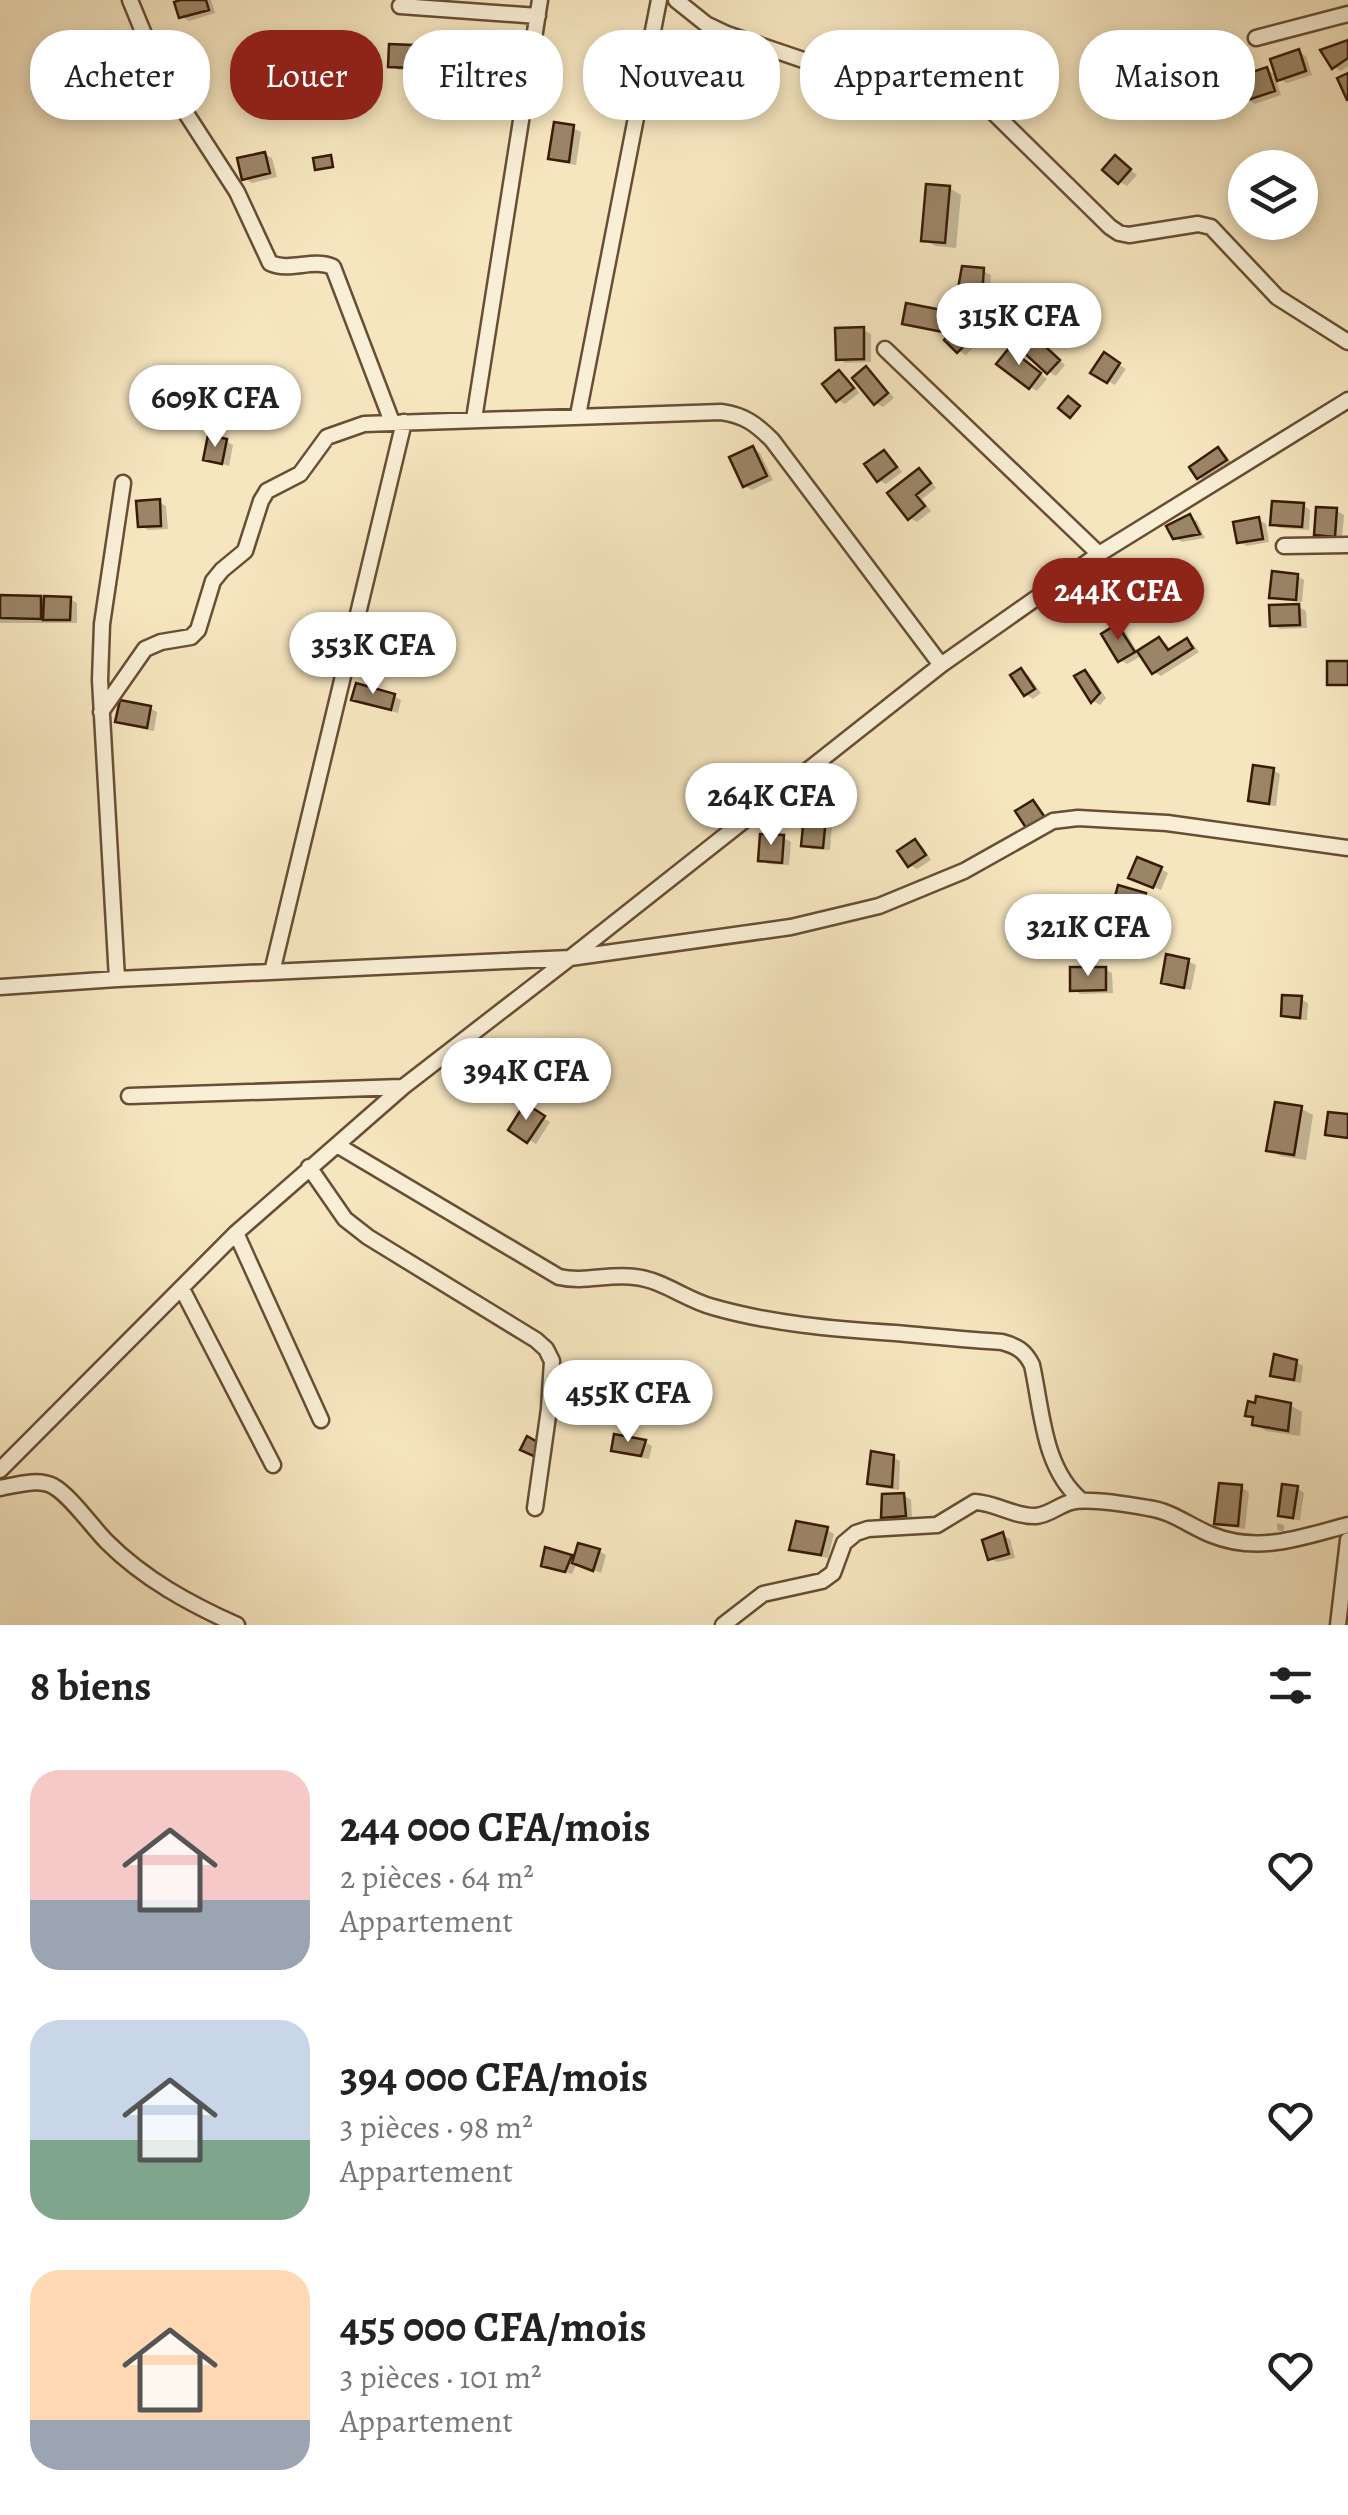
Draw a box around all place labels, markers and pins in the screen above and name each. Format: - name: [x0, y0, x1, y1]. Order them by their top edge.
- pin: 315K CFA: [916, 283, 1122, 368]
- pin: 609K CFA: [112, 365, 318, 450]
- pin: 244K CFA: [1015, 558, 1221, 643]
- pin: 353K CFA: [270, 612, 476, 697]
- pin: 264K CFA: [668, 763, 874, 848]
- pin: 321K CFA: [985, 894, 1191, 979]
- pin: 394K CFA: [423, 1038, 629, 1123]
- pin: 455K CFA: [525, 1360, 731, 1445]

